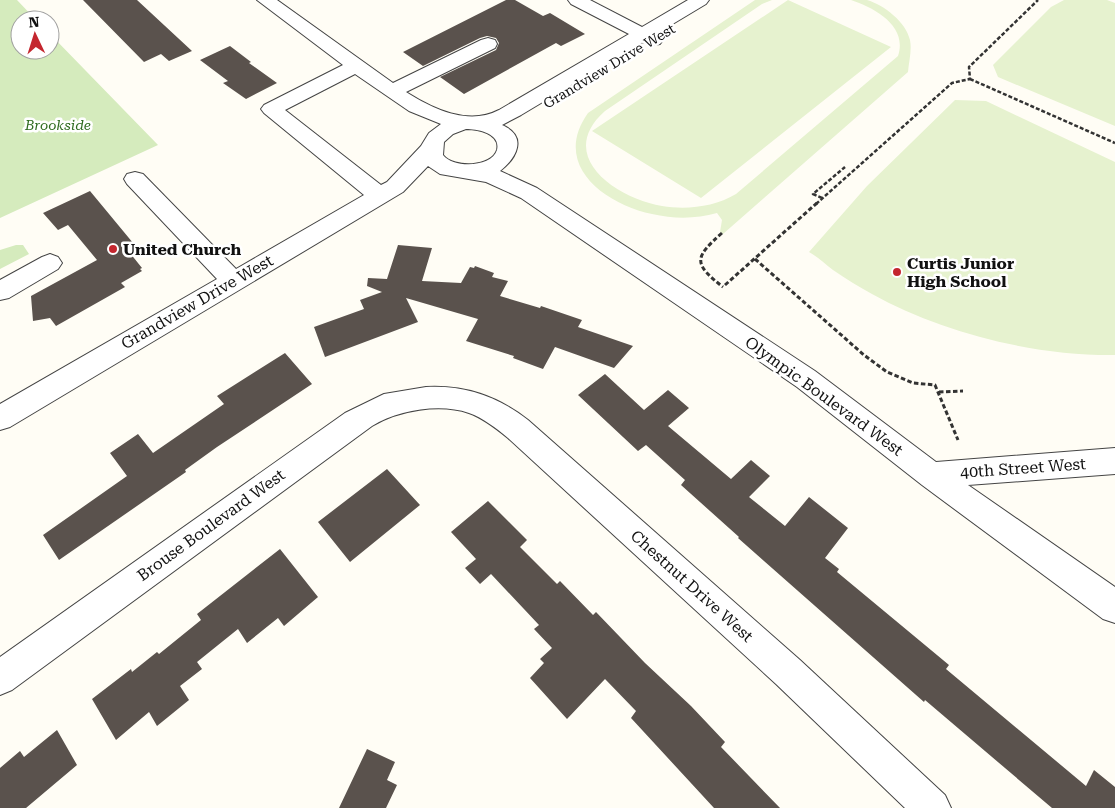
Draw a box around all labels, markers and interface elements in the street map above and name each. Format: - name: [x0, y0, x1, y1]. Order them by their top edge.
- north arrow: [10, 10, 60, 60]
- text: N: [28, 14, 40, 30]
- street label: Grandview Drive West: [540, 20, 678, 112]
- park label: Brookside: [24, 117, 91, 133]
- place label: United Church: [123, 240, 241, 259]
- marker: United Church: [107, 243, 119, 255]
- street label: Grandview Drive West: [118, 251, 276, 353]
- place label: Curtis Junior High School: [907, 254, 1014, 291]
- marker: Curtis Junior High School: [891, 266, 903, 278]
- street label: Olympic Boulevard West: [741, 332, 907, 460]
- street label: 40th Street West: [959, 454, 1087, 482]
- street label: Brouse Boulevard West: [134, 465, 288, 585]
- street label: Chestnut Drive West: [627, 526, 757, 646]

